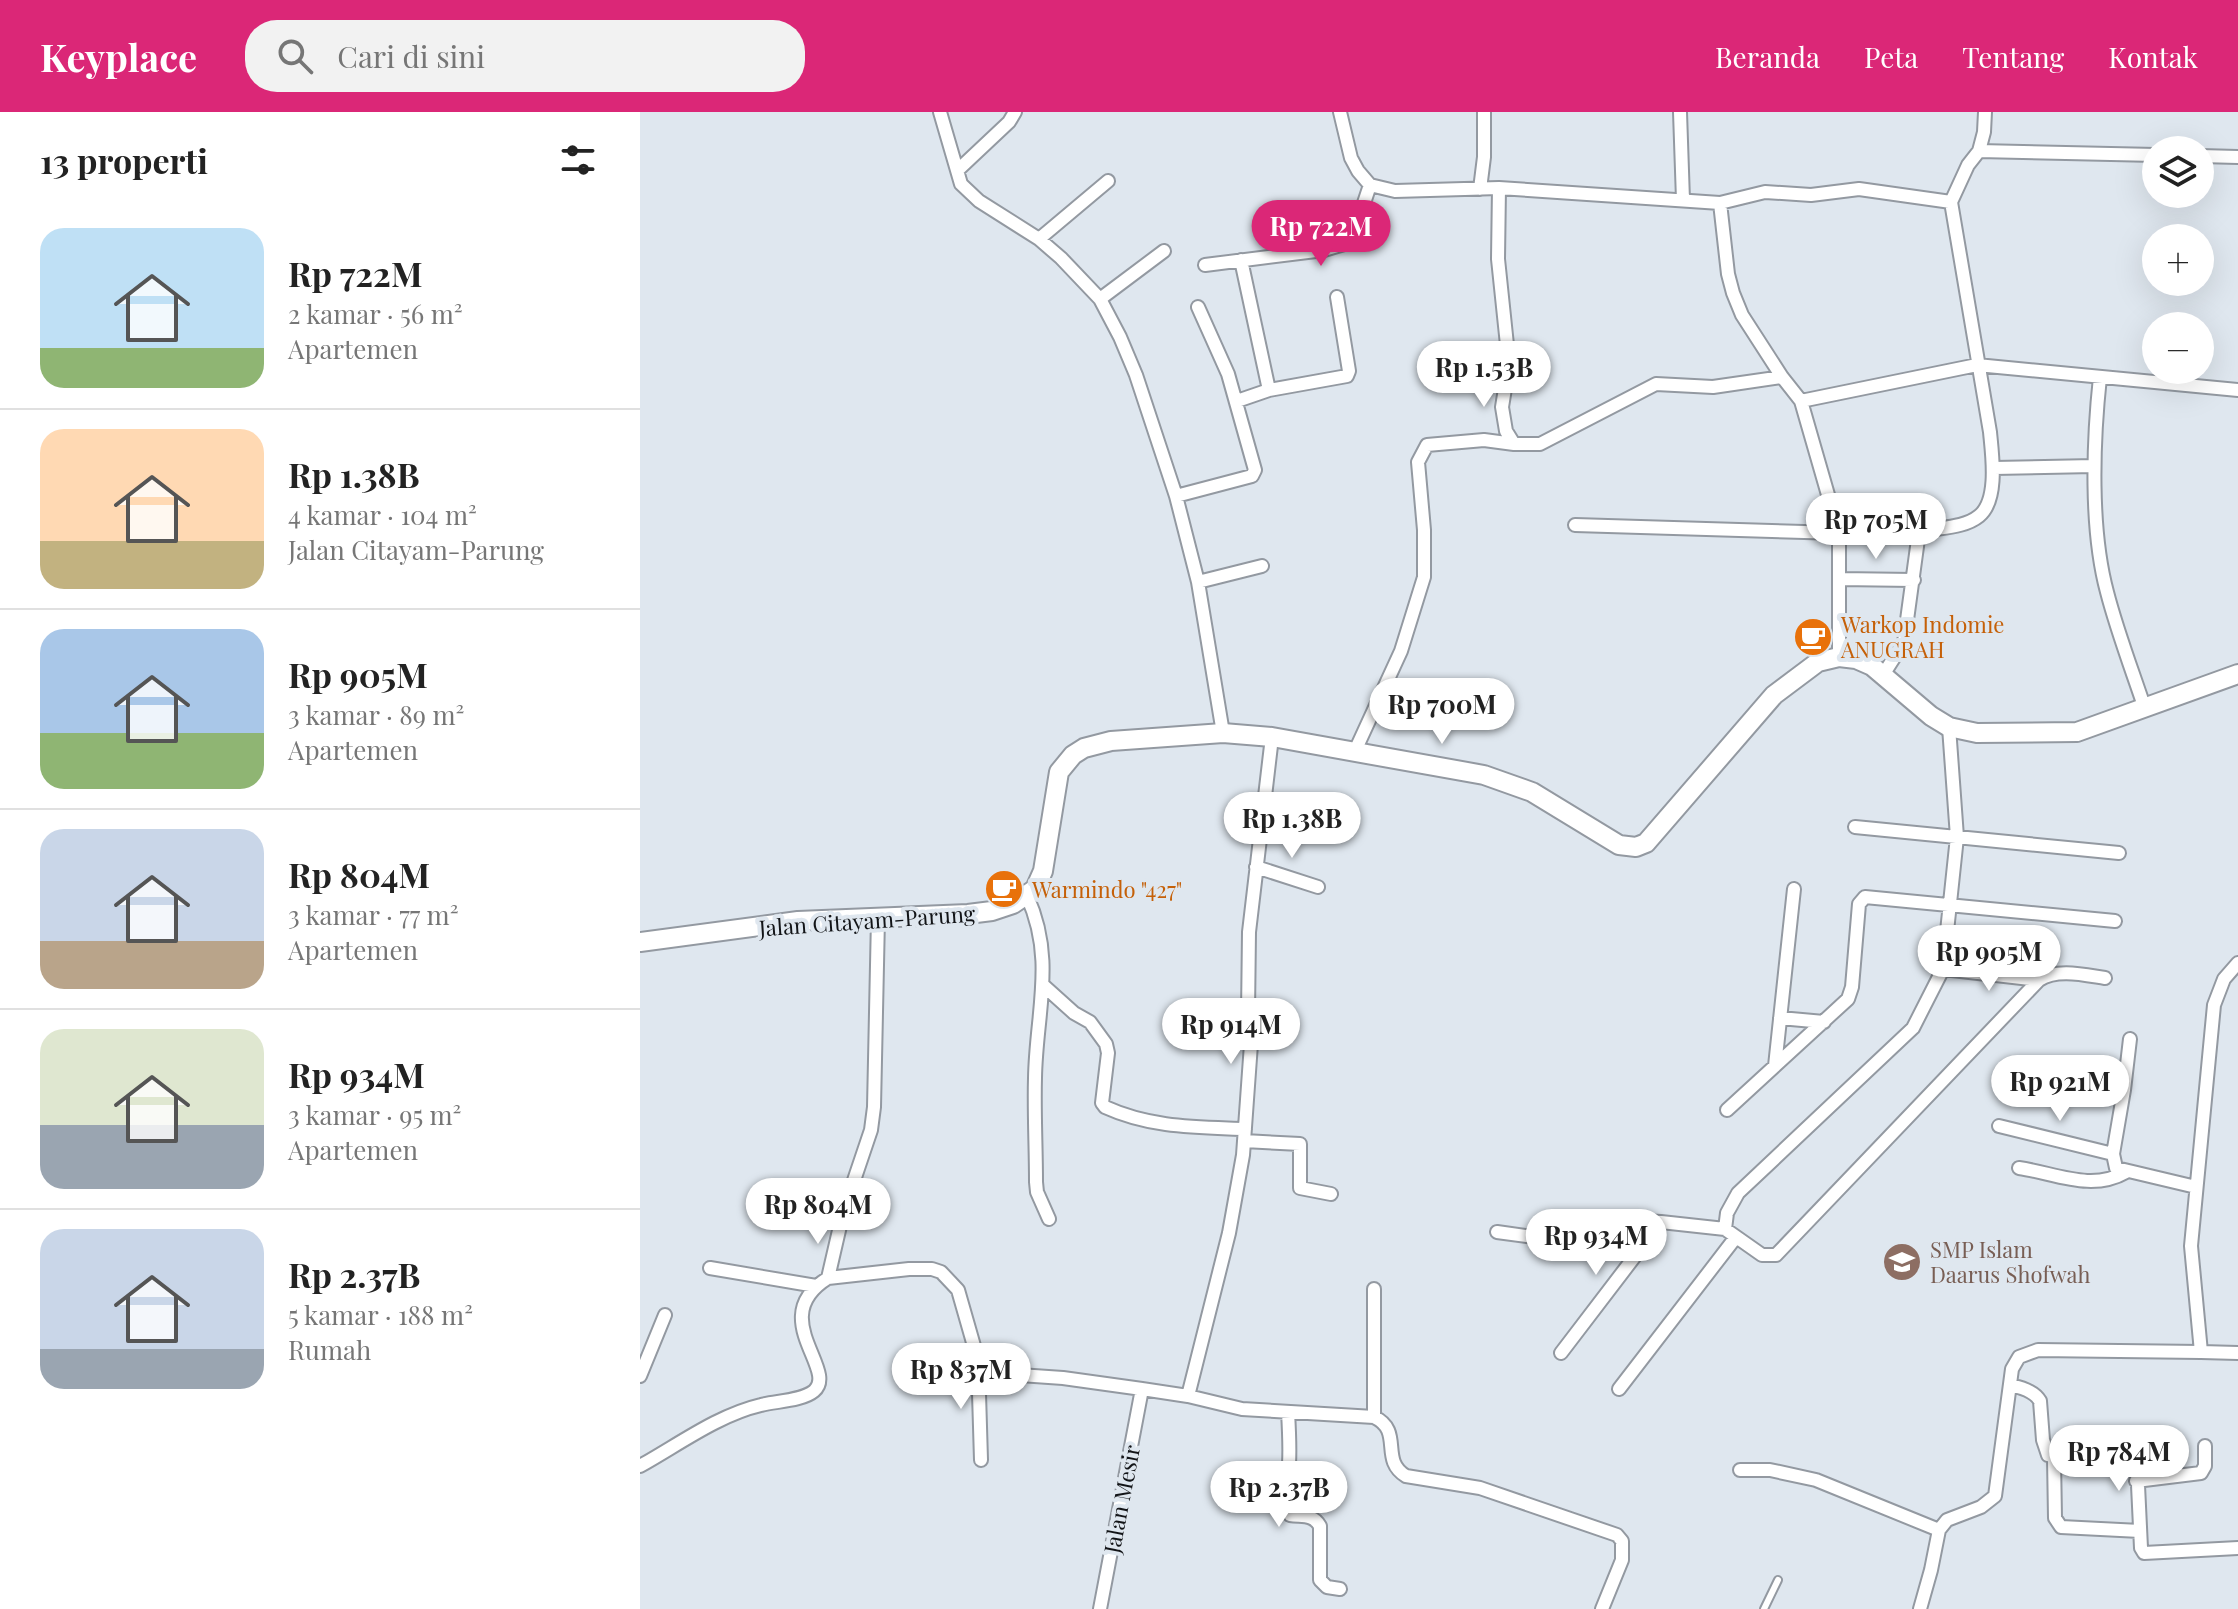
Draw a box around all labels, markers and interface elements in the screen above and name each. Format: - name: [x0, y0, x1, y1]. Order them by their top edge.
- search box: [245, 20, 805, 92]
- text: Keyplace: [40, 31, 197, 82]
- icon: search: [273, 34, 317, 78]
- text: Cari di sini: [337, 36, 485, 76]
- text: Beranda: [1715, 38, 1820, 75]
- text: Peta: [1864, 38, 1918, 75]
- text: Tentang: [1962, 38, 2064, 75]
- text: Kontak: [2108, 38, 2198, 75]
- map controls: [2142, 136, 2214, 384]
- button: layers: [2142, 136, 2214, 208]
- text: 13 properti: [40, 137, 208, 183]
- icon: filters: [556, 138, 600, 182]
- pin: Rp 722M: [1247, 200, 1395, 268]
- text: Rp 722M: [1270, 208, 1372, 243]
- button: +: [2142, 224, 2214, 296]
- text: Rp 722M: [288, 250, 422, 296]
- icon: home: [104, 260, 200, 356]
- text: 2 kamar · 56 m²: [288, 296, 463, 331]
- button: −: [2142, 312, 2214, 384]
- text: Apartemen: [288, 331, 418, 366]
- pin: Rp 1.53B: [1401, 341, 1567, 409]
- text: Rp 1.53B: [1435, 349, 1533, 384]
- text: Rp 1.38B: [288, 451, 420, 497]
- icon: home: [104, 461, 200, 557]
- pin: Rp 705M: [1802, 493, 1950, 561]
- text: 4 kamar · 104 m²: [288, 497, 477, 532]
- text: Rp 705M: [1824, 501, 1928, 536]
- text: Jalan Citayam-Parung: [288, 532, 544, 567]
- place label: Warkop Indomie ANUGRAH: [1840, 609, 2004, 664]
- cafe icon: Warkop Indomie ANUGRAH: [1792, 616, 1834, 658]
- text: Rp 905M: [288, 651, 428, 697]
- icon: home: [104, 661, 200, 757]
- pin: Rp 700M: [1368, 678, 1516, 746]
- text: Rp 700M: [1387, 686, 1497, 721]
- text: 3 kamar · 89 m²: [288, 697, 464, 732]
- text: Apartemen: [288, 732, 418, 767]
- pin: Rp 1.38B: [1209, 792, 1375, 860]
- text: Rp 1.38B: [1242, 800, 1342, 835]
- text: Rp 804M: [288, 851, 430, 897]
- icon: home: [104, 861, 200, 957]
- cafe icon: Warmindo "427": [983, 868, 1025, 910]
- place label: Warmindo "427": [1031, 874, 1182, 904]
- text: 3 kamar · 77 m²: [288, 897, 458, 932]
- street label: Jalan Citayam-Parung: [757, 897, 976, 943]
- pin: Rp 905M: [1915, 925, 2063, 993]
- text: Apartemen: [288, 932, 418, 967]
- text: Rp 905M: [1936, 933, 2042, 968]
- pin: Rp 914M: [1157, 998, 1305, 1066]
- text: Rp 914M: [1180, 1006, 1282, 1041]
- text: Rp 934M: [288, 1051, 425, 1097]
- pin: Rp 921M: [1986, 1055, 2134, 1123]
- icon: home: [104, 1061, 200, 1157]
- text: Rp 921M: [2009, 1063, 2111, 1098]
- text: 3 kamar · 95 m²: [288, 1097, 461, 1132]
- text: Apartemen: [288, 1132, 418, 1167]
- pin: Rp 804M: [744, 1178, 892, 1246]
- text: Rp 804M: [764, 1186, 872, 1221]
- pin: Rp 934M: [1522, 1209, 1670, 1277]
- text: Rp 934M: [1544, 1217, 1648, 1252]
- place label: SMP Islam Daarus Shofwah: [1930, 1234, 2091, 1289]
- school or university icon: SMP Islam Daarus Shofwah: [1881, 1241, 1923, 1283]
- text: Rp 2.37B: [288, 1251, 420, 1297]
- icon: home: [104, 1261, 200, 1357]
- text: 5 kamar · 188 m²: [288, 1297, 473, 1332]
- text: Rumah: [288, 1332, 371, 1367]
- pin: Rp 837M: [887, 1343, 1035, 1411]
- text: Rp 837M: [910, 1351, 1012, 1386]
- pin: Rp 784M: [2045, 1425, 2193, 1493]
- text: Rp 784M: [2067, 1433, 2171, 1468]
- street label: Jalan Mesir: [1096, 1442, 1146, 1557]
- pin: Rp 2.37B: [1196, 1461, 1362, 1529]
- text: Rp 2.37B: [1228, 1469, 1330, 1504]

